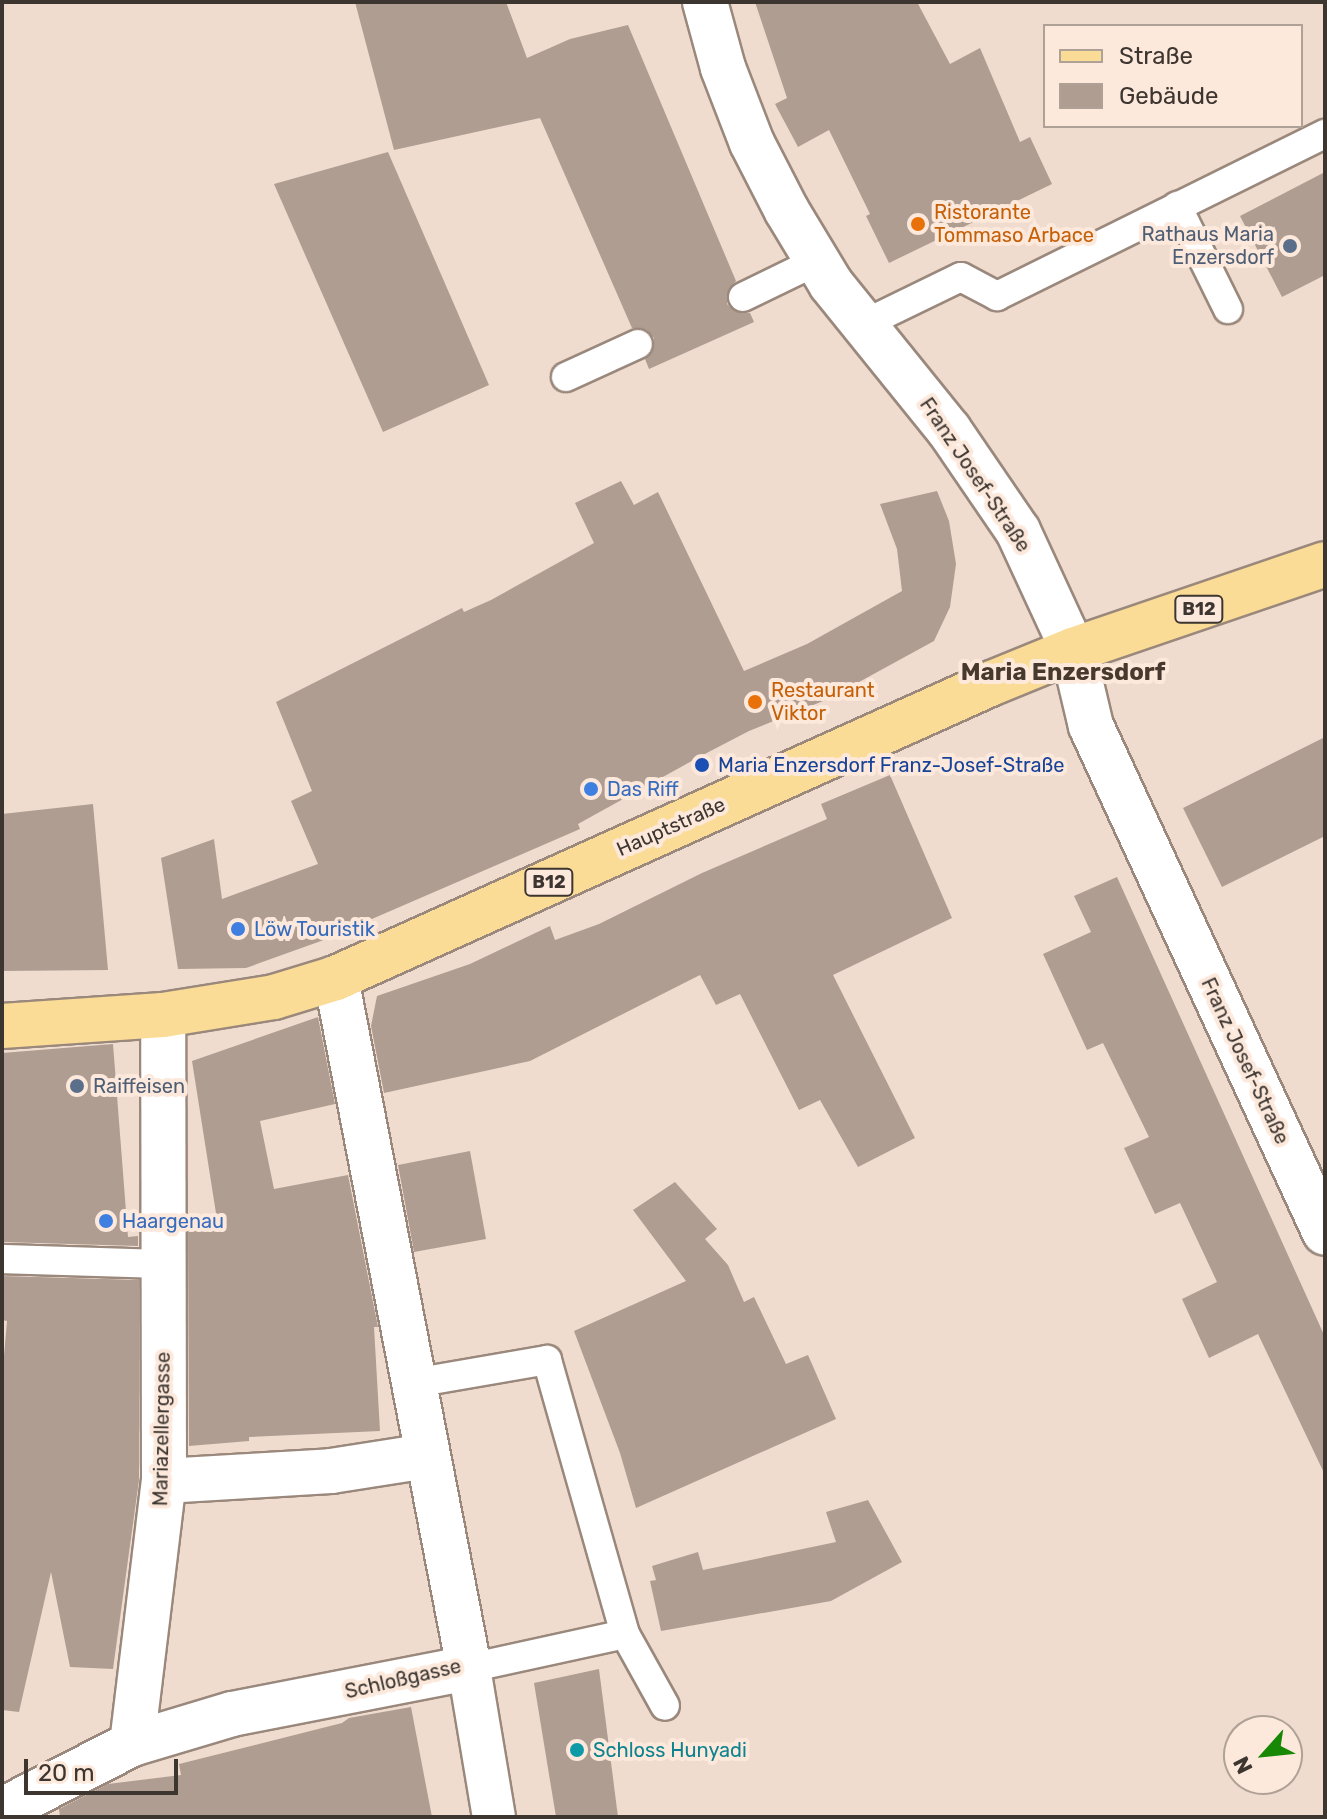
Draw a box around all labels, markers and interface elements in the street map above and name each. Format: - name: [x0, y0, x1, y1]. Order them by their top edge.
- legend: [1043, 24, 1303, 128]
- text: Straße: [1119, 42, 1193, 70]
- text: Gebäude: [1119, 82, 1218, 110]
- place label: Ristorante Tommaso Arbace: [934, 200, 1095, 247]
- marker: Ristorante Tommaso Arbace: [909, 215, 927, 233]
- place label: Rathaus Maria Enzersdorf: [1141, 222, 1274, 269]
- marker: Rathaus Maria Enzersdorf: [1281, 237, 1299, 255]
- street label: Franz Josef-Straße: [915, 393, 1035, 557]
- road number: B12: [1173, 595, 1225, 623]
- district label: Maria Enzersdorf: [961, 659, 1165, 687]
- place label: Restaurant Viktor: [771, 678, 875, 725]
- marker: Restaurant Viktor: [746, 693, 764, 711]
- place label: Maria Enzersdorf Franz-Josef-Straße: [718, 753, 1065, 777]
- marker: Maria Enzersdorf Franz-Josef-Straße: [693, 756, 711, 774]
- place label: Das Riff: [607, 777, 679, 801]
- marker: Das Riff: [582, 780, 600, 798]
- street label: Hauptstraße: [613, 792, 729, 862]
- road number: B12: [523, 868, 575, 896]
- place label: Löw Touristik: [254, 917, 376, 941]
- marker: Löw Touristik: [229, 920, 247, 938]
- street label: Franz Josef-Straße: [1196, 974, 1294, 1148]
- place label: Raiffeisen: [93, 1074, 185, 1098]
- marker: Raiffeisen: [68, 1077, 86, 1095]
- place label: Haargenau: [122, 1209, 224, 1233]
- marker: Haargenau: [97, 1212, 115, 1230]
- street label: Mariazellergasse: [149, 1352, 175, 1506]
- street label: Schloßgasse: [343, 1654, 463, 1704]
- north arrow: [1223, 1715, 1303, 1795]
- place label: Schloss Hunyadi: [593, 1738, 747, 1762]
- marker: Schloss Hunyadi: [568, 1741, 586, 1759]
- scale bar: [28, 1743, 182, 1793]
- text: N: [1227, 1752, 1259, 1778]
- text: 20 m: [38, 1759, 95, 1787]

